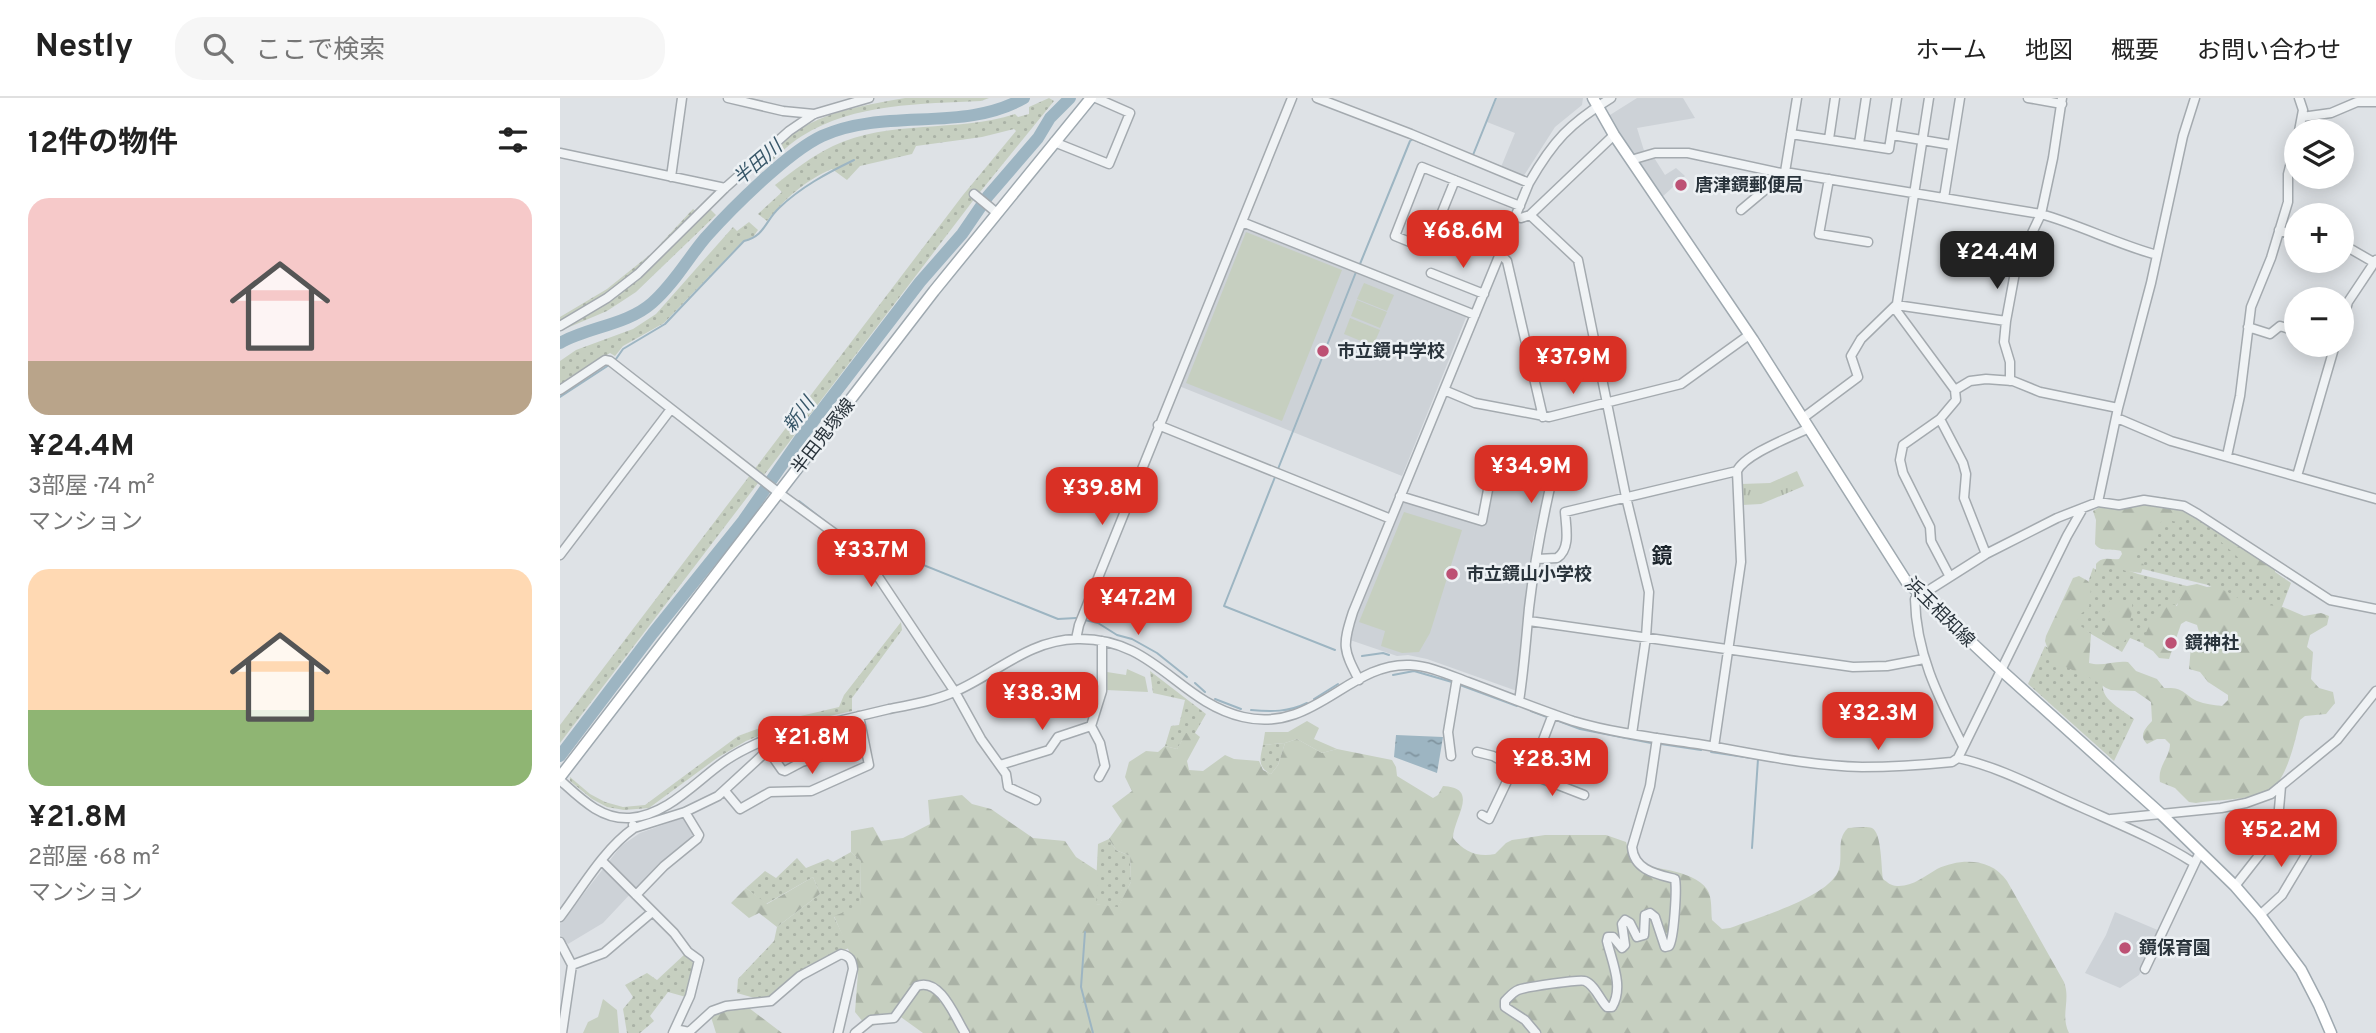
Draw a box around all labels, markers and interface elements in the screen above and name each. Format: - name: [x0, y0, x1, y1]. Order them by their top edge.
- search box: [175, 17, 665, 80]
- text: Nestly: [35, 27, 133, 69]
- icon: search: [199, 29, 237, 67]
- text: ここで検索: [255, 35, 385, 68]
- text: ホーム: [1916, 37, 1987, 67]
- text: 地図: [2025, 37, 2073, 67]
- text: 概要: [2111, 37, 2159, 67]
- text: お問い合わせ: [2197, 37, 2341, 67]
- map controls: [2284, 119, 2354, 357]
- button: layers: [2284, 119, 2354, 189]
- icon: filters: [494, 121, 532, 159]
- text: 12件の物件: [28, 126, 178, 163]
- water label: 半田川: [729, 134, 789, 191]
- place label: 唐津鏡郵便局: [1695, 175, 1803, 198]
- marker: 唐津鏡郵便局: [1673, 177, 1689, 193]
- button: +: [2284, 203, 2354, 273]
- pin: ¥68.6M: [1406, 211, 1520, 270]
- text: ¥68.6M: [1423, 218, 1503, 247]
- pin: ¥24.4M: [1940, 232, 2054, 291]
- text: ¥24.4M: [1956, 239, 2038, 268]
- icon: home: [217, 243, 343, 369]
- button: −: [2284, 287, 2354, 357]
- pin: ¥37.9M: [1516, 336, 1630, 396]
- place label: 市立鏡中学校: [1337, 341, 1445, 364]
- marker: 市立鏡中学校: [1315, 343, 1331, 359]
- text: ¥37.9M: [1535, 344, 1611, 373]
- water label: 新川: [779, 391, 822, 438]
- street label: 半田鬼塚線: [787, 394, 861, 479]
- text: ¥24.4M: [28, 429, 135, 466]
- pin: ¥34.9M: [1474, 446, 1588, 505]
- text: ¥34.9M: [1491, 453, 1571, 482]
- pin: ¥39.8M: [1045, 468, 1159, 527]
- text: 3部屋 · 74 m²: [28, 473, 155, 502]
- text: ¥39.8M: [1062, 475, 1142, 504]
- text: マンション: [28, 509, 143, 538]
- pin: ¥33.7M: [814, 530, 928, 589]
- text: ¥33.7M: [833, 537, 909, 566]
- district label: 鏡: [1652, 544, 1673, 571]
- place label: 市立鏡山小学校: [1466, 564, 1592, 587]
- marker: 市立鏡山小学校: [1444, 566, 1460, 582]
- street label: 浜玉相知線: [1899, 573, 1979, 653]
- pin: ¥47.2M: [1081, 578, 1195, 637]
- text: ¥47.2M: [1100, 585, 1176, 614]
- icon: home: [217, 614, 343, 740]
- place label: 鏡神社: [2184, 633, 2239, 656]
- marker: 鏡神社: [2163, 635, 2179, 651]
- pin: ¥38.3M: [985, 672, 1099, 732]
- text: ¥38.3M: [1002, 680, 1082, 709]
- pin: ¥32.3M: [1821, 692, 1935, 752]
- text: ¥32.3M: [1838, 700, 1918, 729]
- pin: ¥21.8M: [755, 716, 869, 776]
- text: ¥21.8M: [774, 724, 850, 753]
- pin: ¥28.3M: [1495, 738, 1609, 798]
- text: ¥28.3M: [1512, 746, 1592, 775]
- text: ¥21.8M: [28, 800, 127, 837]
- pin: ¥52.2M: [2224, 810, 2338, 869]
- text: ¥52.2M: [2241, 817, 2321, 846]
- text: 2部屋 · 68 m²: [28, 844, 160, 873]
- text: マンション: [28, 880, 143, 909]
- place label: 鏡保育園: [2138, 938, 2211, 961]
- marker: 鏡保育園: [2117, 940, 2133, 956]

